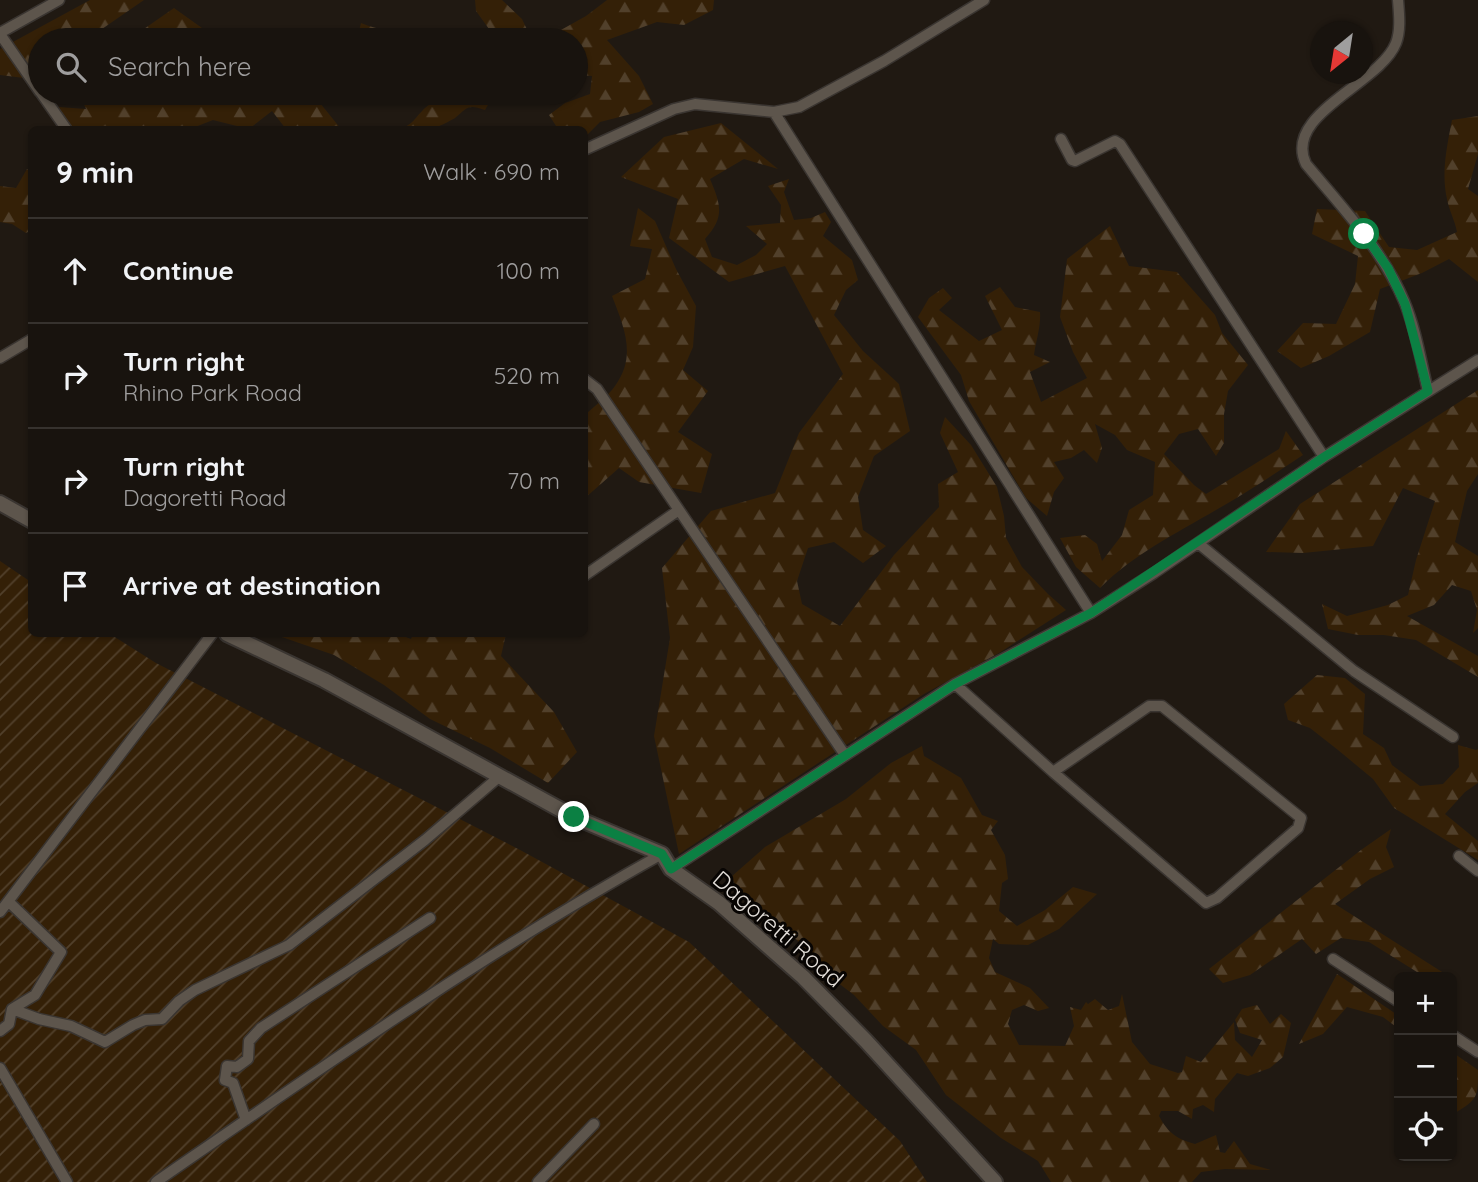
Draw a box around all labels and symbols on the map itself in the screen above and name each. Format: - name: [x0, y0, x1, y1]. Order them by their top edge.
- north arrow: [1310, 21, 1373, 84]
- route start: [1348, 218, 1379, 249]
- route end: [558, 801, 589, 832]
- street label: Dagoretti Road: [707, 864, 850, 993]

